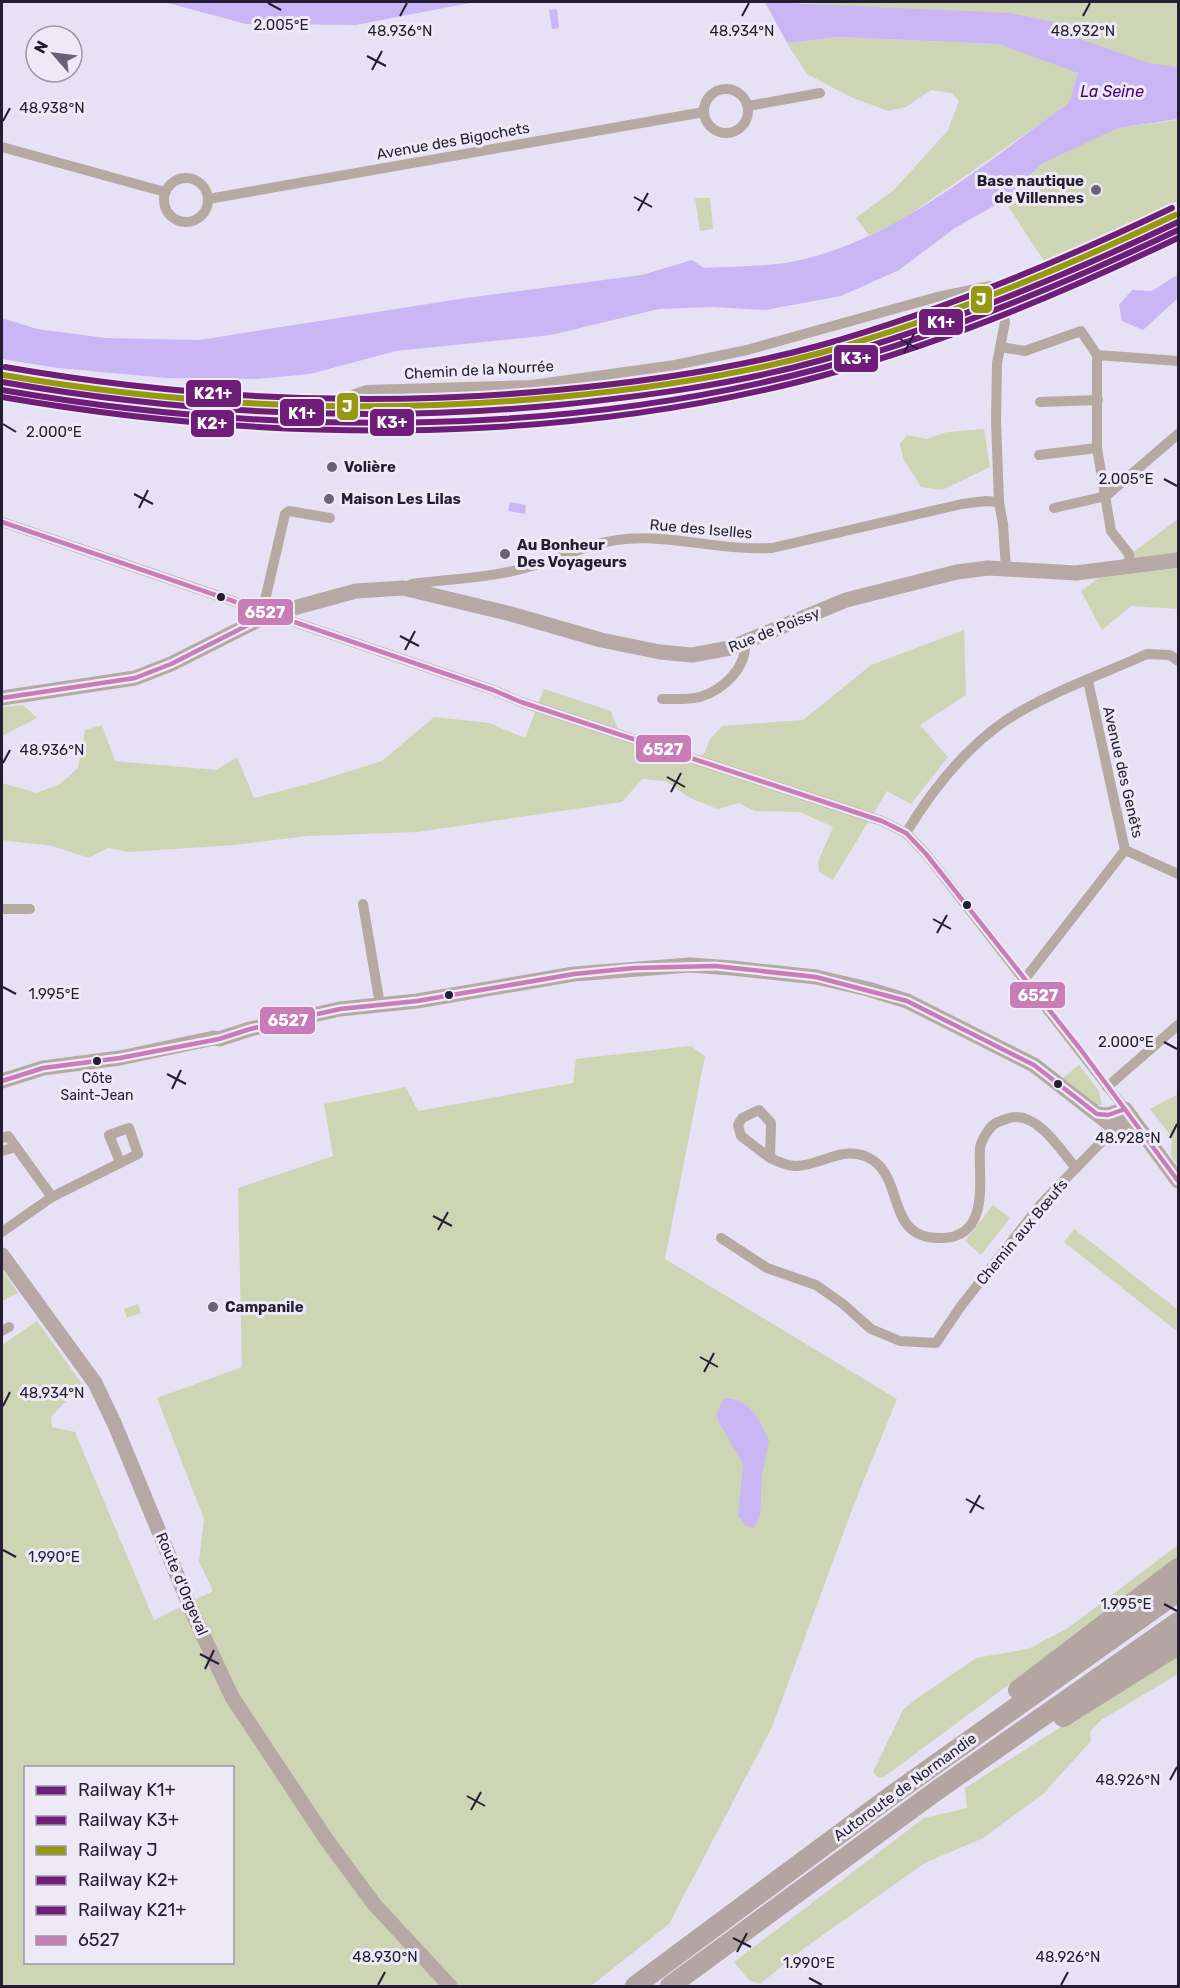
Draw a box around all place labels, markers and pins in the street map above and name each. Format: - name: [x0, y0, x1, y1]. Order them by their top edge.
- place label: Base nautique de Villennes: [977, 172, 1084, 207]
- marker: Base nautique de Villennes: [1089, 183, 1103, 197]
- place label: Volière: [344, 458, 396, 476]
- marker: Volière: [325, 460, 339, 474]
- place label: Maison Les Lilas: [341, 490, 461, 508]
- marker: Maison Les Lilas: [322, 492, 336, 506]
- place label: Au Bonheur Des Voyageurs: [517, 536, 627, 571]
- marker: Au Bonheur Des Voyageurs: [498, 547, 512, 561]
- unlabelled marker: [215, 591, 227, 603]
- unlabelled marker: [961, 899, 973, 911]
- unlabelled marker: [443, 989, 455, 1001]
- marker: Côte Saint-Jean: [91, 1055, 103, 1067]
- place label: Côte Saint-Jean: [60, 1070, 134, 1104]
- unlabelled marker: [1052, 1078, 1064, 1090]
- place label: Campanile: [225, 1298, 304, 1316]
- marker: Campanile: [206, 1300, 220, 1314]

